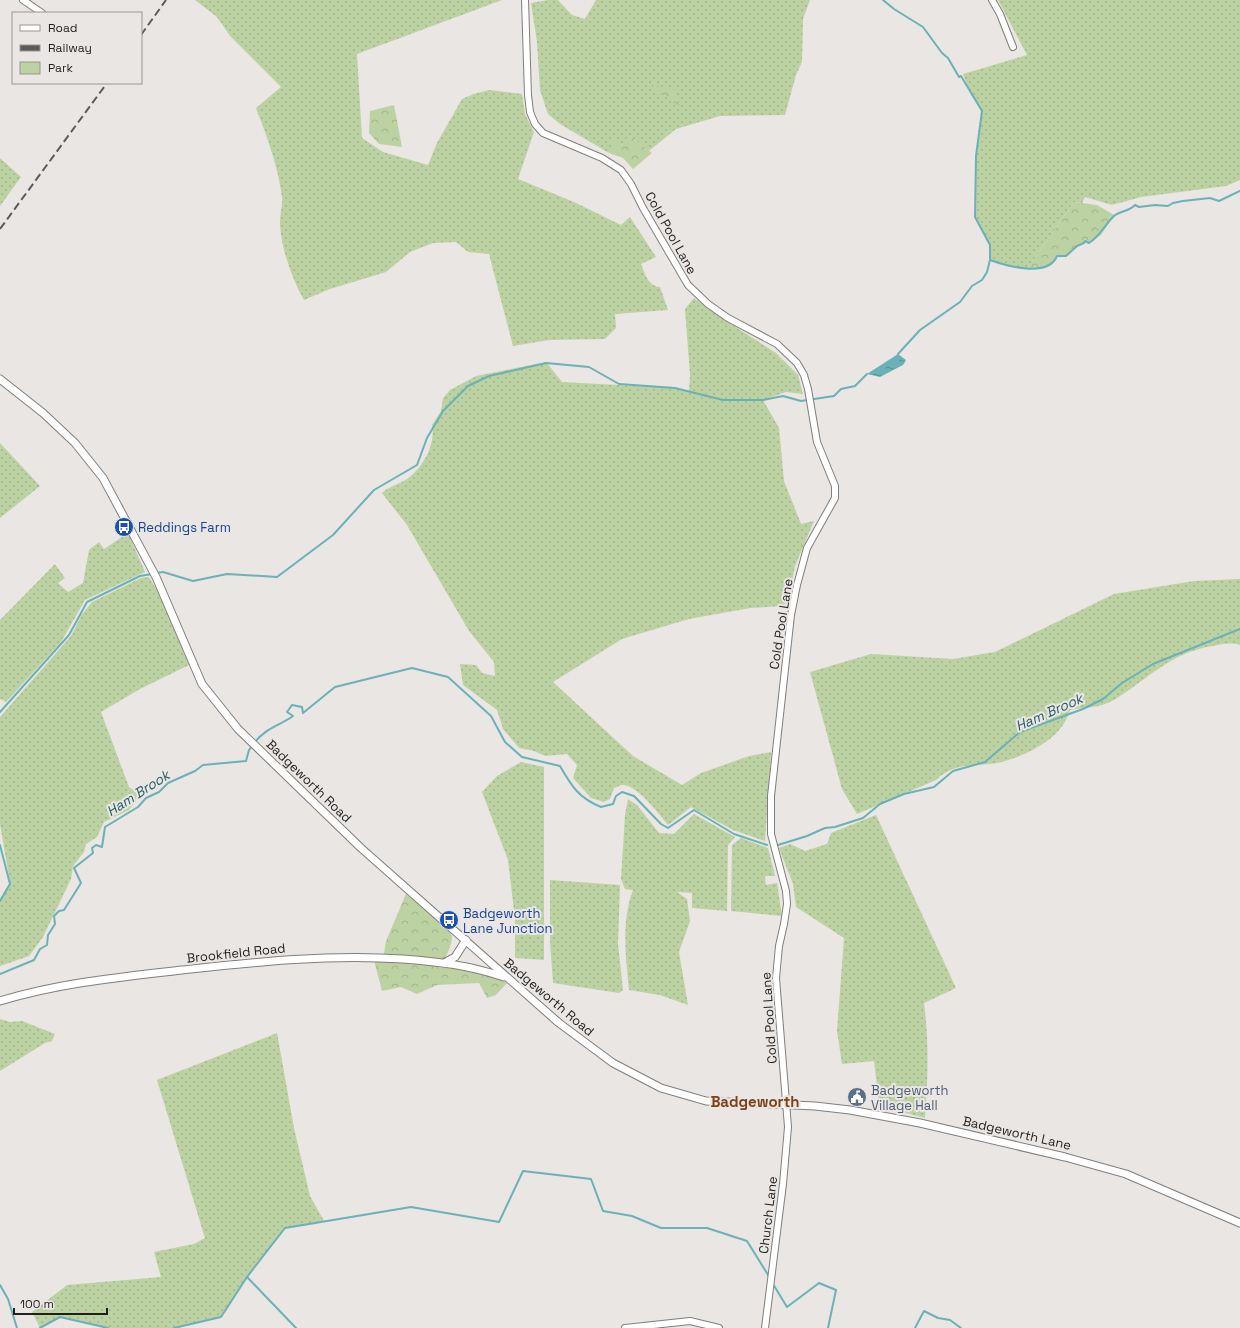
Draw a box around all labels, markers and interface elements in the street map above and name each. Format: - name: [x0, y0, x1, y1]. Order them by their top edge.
- legend: [12, 12, 142, 84]
- text: Road: [48, 20, 77, 36]
- text: Railway: [48, 40, 92, 56]
- text: Park: [48, 60, 73, 76]
- street label: Cold Pool Lane: [641, 189, 701, 277]
- bus stop icon: Reddings Farm: [113, 516, 135, 538]
- place label: Reddings Farm: [138, 519, 231, 536]
- street label: Cold Pool Lane: [765, 577, 797, 671]
- water label: Ham Brook: [1012, 689, 1087, 735]
- street label: Badgeworth Road: [263, 736, 355, 826]
- water label: Ham Brook: [103, 765, 174, 820]
- place label: Badgeworth Lane Junction: [463, 905, 553, 937]
- bus stop icon: Badgeworth Lane Junction: [438, 909, 460, 931]
- street label: Brookfield Road: [186, 939, 286, 967]
- street label: Badgeworth Road: [500, 954, 598, 1040]
- street label: Cold Pool Lane: [757, 972, 781, 1064]
- place label: Badgeworth Village Hall: [871, 1082, 948, 1114]
- public building icon: Badgeworth Village Hall: [846, 1086, 868, 1108]
- district label: Badgeworth: [710, 1092, 800, 1111]
- street label: Badgeworth Lane: [961, 1112, 1073, 1154]
- street label: Church Lane: [755, 1175, 781, 1255]
- scale bar: [14, 1290, 107, 1316]
- text: 100 m: [20, 1296, 54, 1312]

